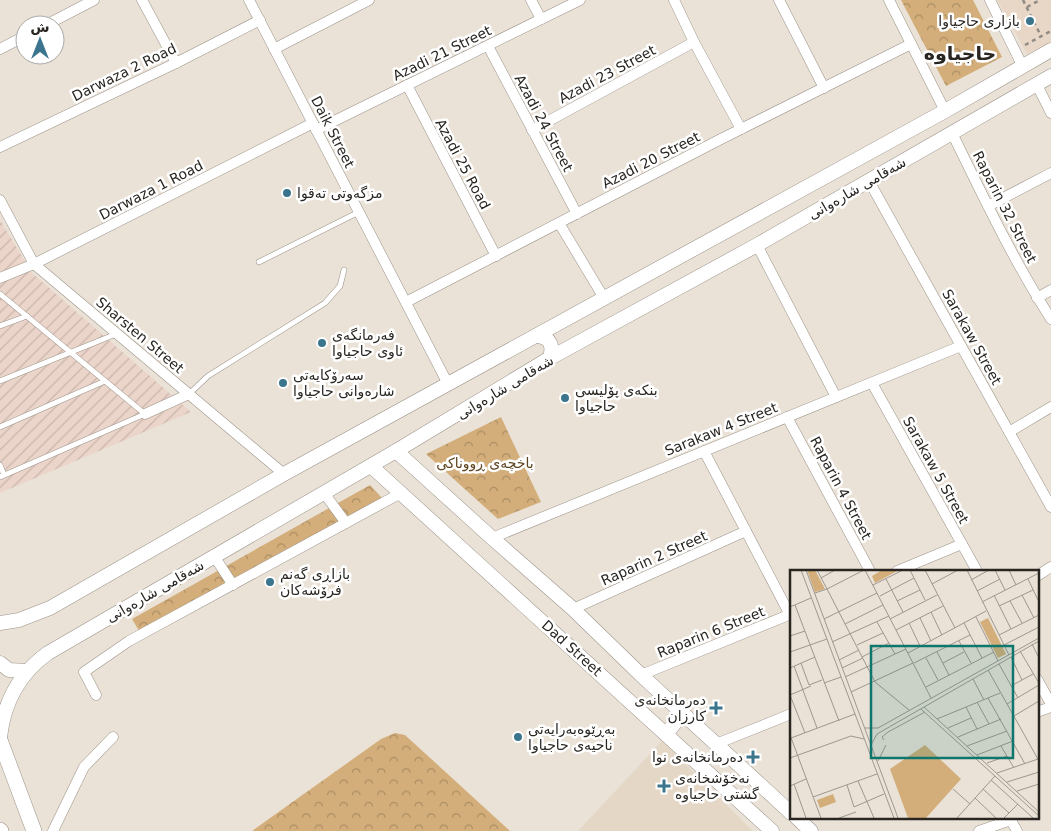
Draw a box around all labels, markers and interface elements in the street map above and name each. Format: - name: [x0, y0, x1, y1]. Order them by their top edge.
- place label: بازاری حاجیاوا: [938, 13, 1020, 30]
- north arrow: [15, 15, 65, 65]
- marker: بازاری حاجیاوا: [1024, 15, 1036, 27]
- text: ش: [30, 19, 50, 35]
- street label: Azadi 21 Street: [390, 22, 494, 84]
- street label: Darwaza 2 Road: [69, 40, 179, 104]
- street label: Azadi 23 Street: [556, 41, 659, 106]
- district label: حاجیاوە: [924, 42, 996, 65]
- street label: Azadi 24 Street: [512, 72, 577, 175]
- street label: Daik Street: [308, 93, 358, 171]
- street label: Azadi 25 Road: [432, 116, 494, 212]
- street label: Azadi 20 Street: [599, 128, 703, 192]
- street label: Raparin 32 Street: [970, 148, 1040, 266]
- street label: شەقامی شارەوانی: [805, 154, 909, 223]
- street label: Darwaza 1 Road: [97, 157, 205, 223]
- place label: مزگەوتی تەقوا: [297, 185, 382, 202]
- marker: مزگەوتی تەقوا: [281, 187, 293, 199]
- street label: Sarakaw Street: [939, 286, 1005, 388]
- street label: Sharsten Street: [93, 294, 187, 377]
- place label: فەرمانگەی ئاوی حاجیاوا: [332, 327, 403, 360]
- marker: فەرمانگەی ئاوی حاجیاوا: [316, 337, 328, 349]
- street label: شەقامی شارەوانی: [454, 352, 557, 423]
- place label: سەرۆکایەتی شارەوانی حاجیاوا: [293, 367, 394, 400]
- marker: سەرۆکایەتی شارەوانی حاجیاوا: [277, 377, 289, 389]
- place label: بنکەی پۆلیسی حاجیاوا: [575, 382, 658, 415]
- marker: بنکەی پۆلیسی حاجیاوا: [559, 392, 571, 404]
- street label: Sarakaw 4 Street: [662, 399, 780, 459]
- street label: Sarakaw 5 Street: [900, 414, 972, 527]
- street label: Raparin 4 Street: [807, 434, 875, 543]
- park label: باخچەی ڕووناکی: [436, 455, 534, 472]
- street label: Raparin 2 Street: [599, 527, 710, 589]
- street label: شەقامی شارەوانی: [103, 557, 207, 626]
- place label: بازاڕی گەنم فرۆشەکان: [280, 566, 350, 599]
- inset map: [790, 570, 1038, 818]
- marker: بازاڕی گەنم فرۆشەکان: [264, 576, 276, 588]
- street label: Raparin 6 Street: [655, 603, 767, 661]
- street label: Dad Street: [539, 617, 606, 679]
- place label: دەرمانخانەی کارزان: [634, 692, 706, 725]
- marker: دەرمانخانەی کارزان: [710, 702, 722, 714]
- place label: بەڕێوەبەرایەتی ناحیەی حاجیاوا: [528, 721, 615, 754]
- marker: بەڕێوەبەرایەتی ناحیەی حاجیاوا: [512, 731, 524, 743]
- place label: دەرمانخانەی نوا: [652, 749, 743, 766]
- marker: دەرمانخانەی نوا: [747, 751, 759, 763]
- place label: نەخۆشخانەی گشتی حاجیاوە: [675, 770, 759, 803]
- marker: نەخۆشخانەی گشتی حاجیاوە: [657, 779, 671, 793]

